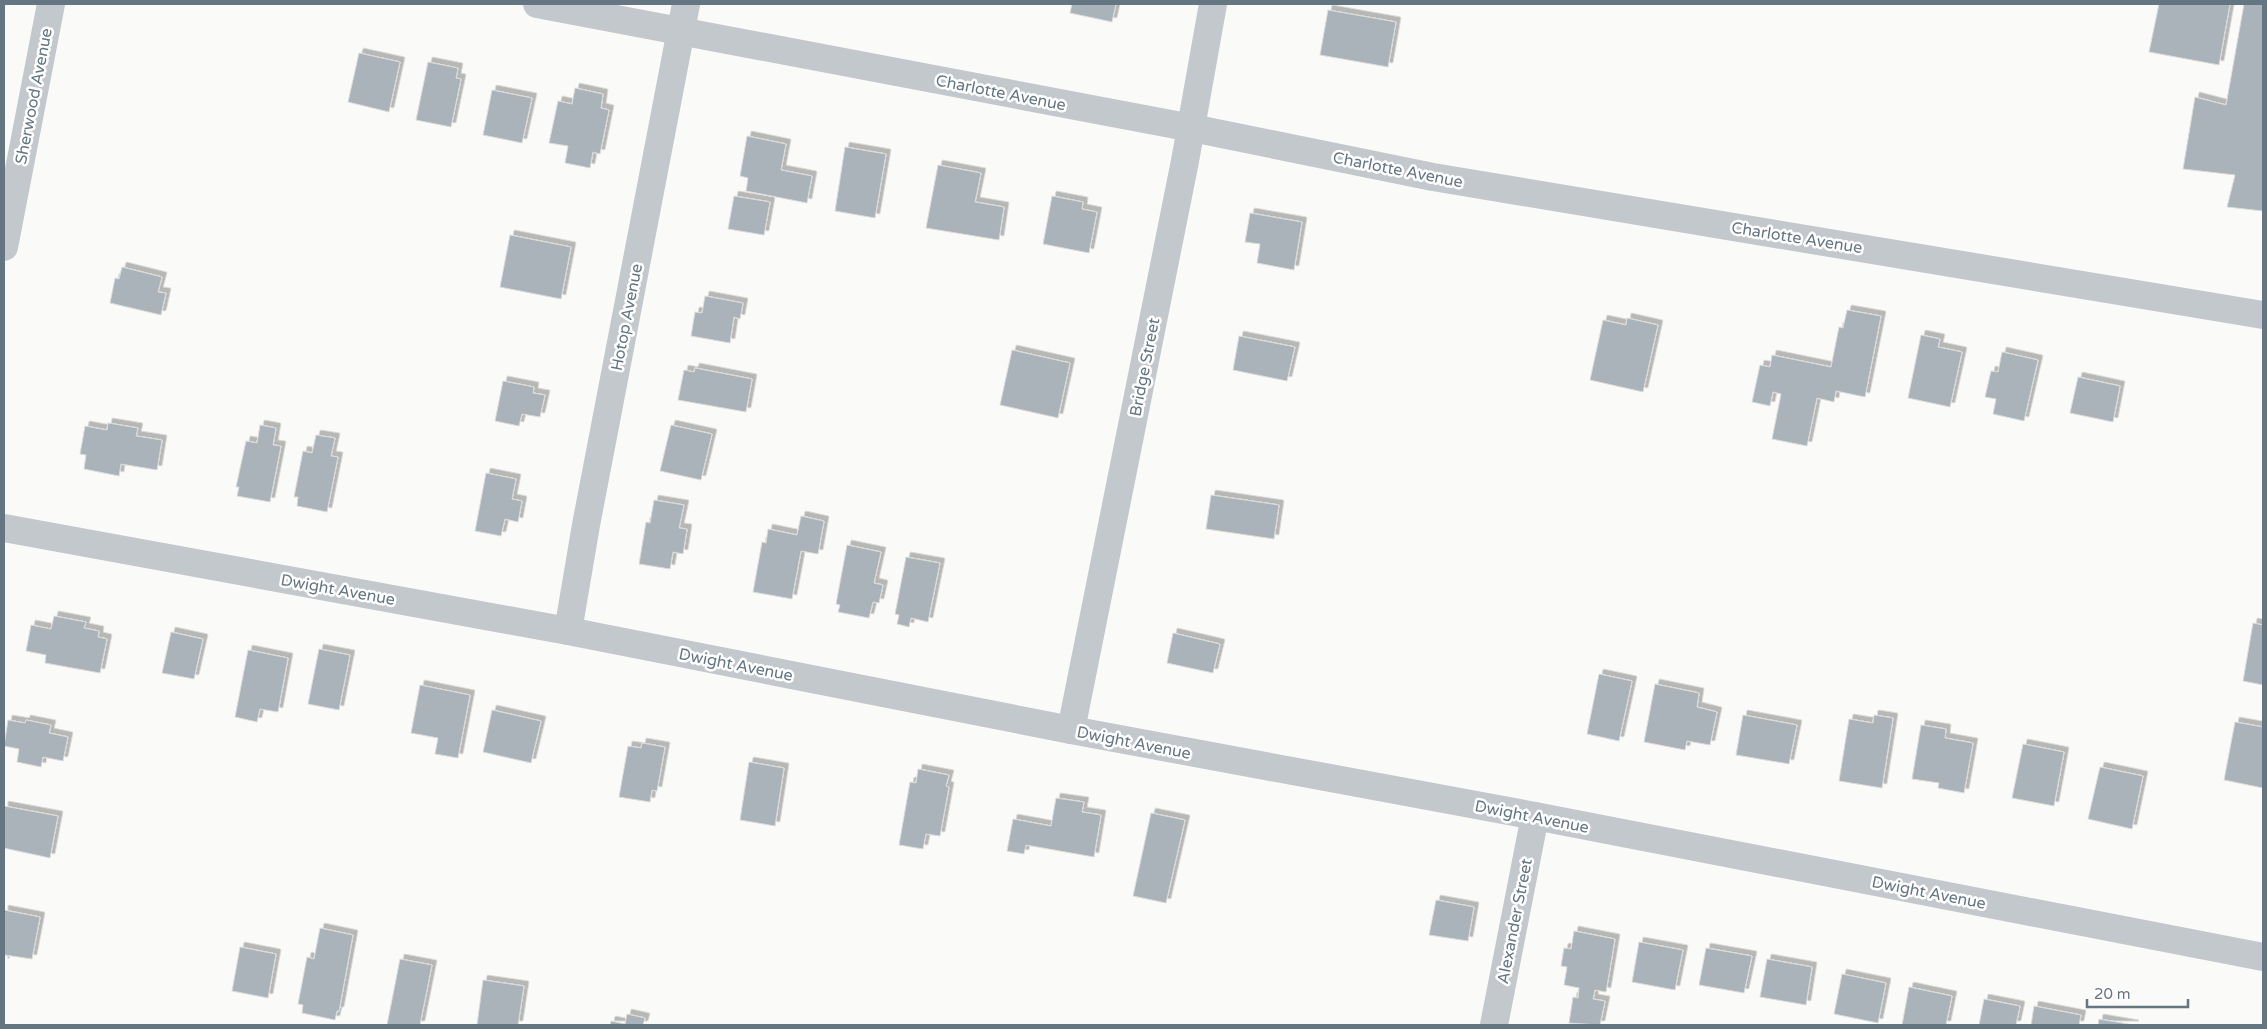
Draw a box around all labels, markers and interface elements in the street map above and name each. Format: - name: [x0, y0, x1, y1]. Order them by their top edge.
- street label: Sherwood Avenue: [11, 26, 57, 166]
- street label: Charlotte Avenue: [934, 71, 1068, 115]
- street label: Charlotte Avenue: [1331, 148, 1465, 192]
- street label: Charlotte Avenue: [1730, 218, 1864, 258]
- street label: Hotop Avenue: [607, 262, 647, 372]
- street label: Bridge Street: [1126, 316, 1164, 418]
- street label: Dwight Avenue: [279, 570, 397, 610]
- street label: Dwight Avenue: [677, 644, 795, 686]
- street label: Dwight Avenue: [1075, 722, 1193, 764]
- street label: Dwight Avenue: [1473, 796, 1591, 838]
- street label: Alexander Street: [1493, 857, 1537, 986]
- street label: Dwight Avenue: [1870, 872, 1988, 914]
- scale bar: [2087, 976, 2188, 1008]
- text: 20 m: [2094, 985, 2131, 1003]

